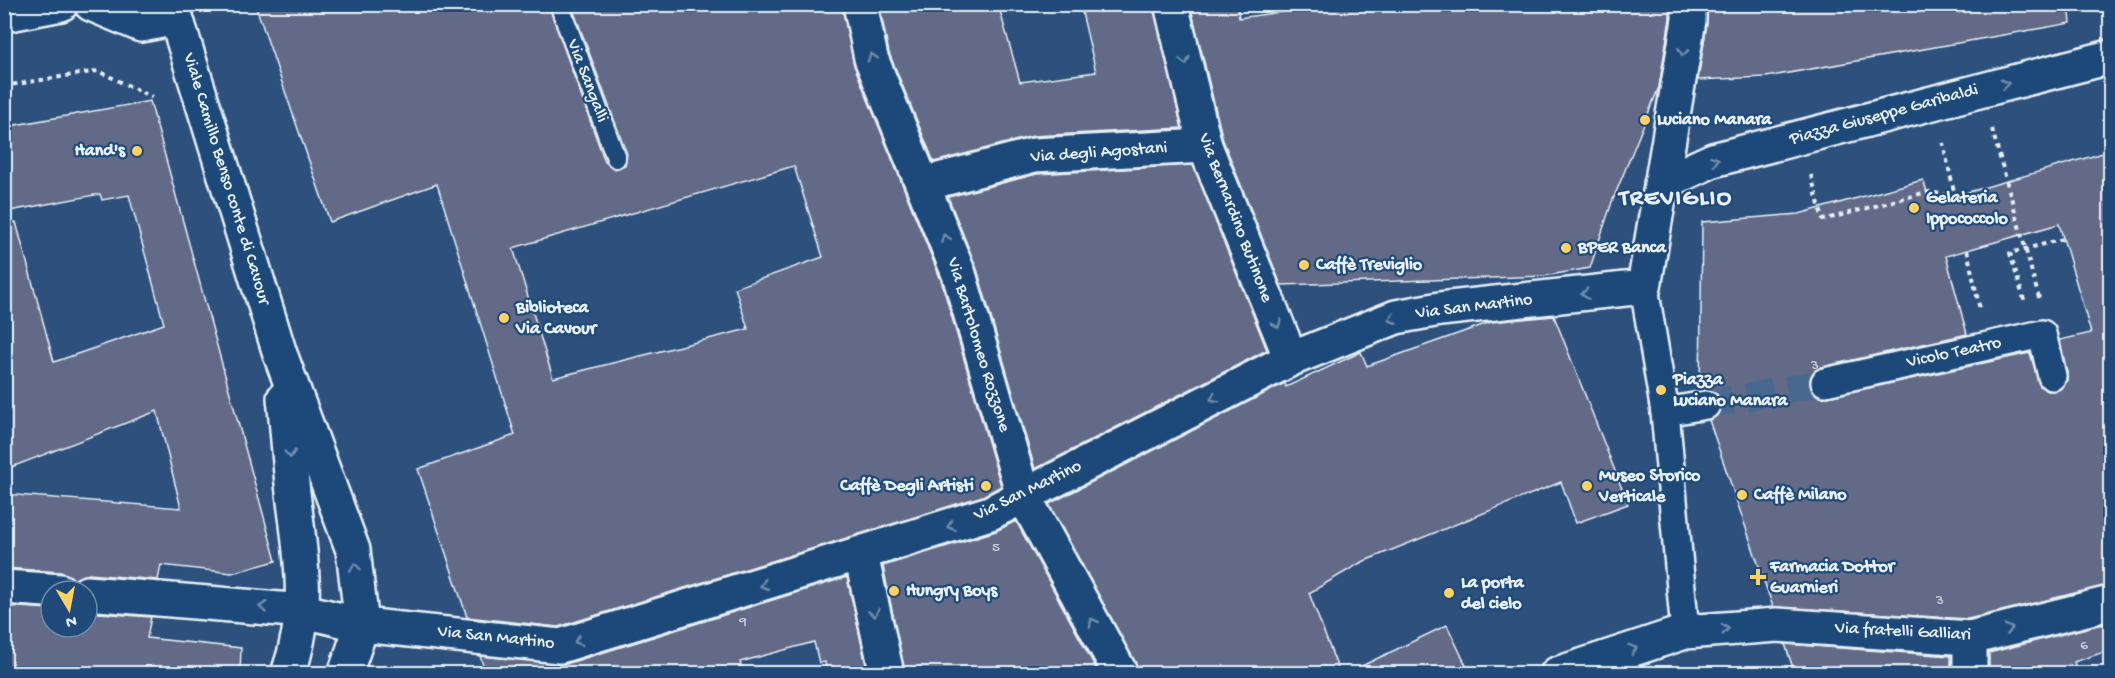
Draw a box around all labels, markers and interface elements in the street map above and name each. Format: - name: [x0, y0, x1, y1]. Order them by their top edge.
- street label: Via Sangalli: [561, 36, 612, 126]
- one-way arrow: [1677, 47, 1690, 57]
- street label: Viale Camillo Benso conte di Cavour: [177, 50, 275, 309]
- one-way arrow: [867, 52, 879, 63]
- one-way arrow: [1177, 56, 1190, 66]
- one-way arrow: [1999, 78, 2009, 91]
- street label: Piazza Giuseppe Garibaldi: [1786, 80, 1981, 151]
- place label: Luciano Manara: [1657, 110, 1773, 131]
- marker: Luciano Manara: [1638, 113, 1652, 127]
- street label: Via Bernardino Butinone: [1193, 130, 1277, 306]
- street label: Via degli Agostani: [1029, 138, 1168, 168]
- place label: Hand's: [74, 141, 126, 162]
- marker: Hand's: [130, 144, 144, 158]
- one-way arrow: [1709, 155, 1719, 168]
- district label: TREVIGLIO: [1617, 185, 1733, 214]
- place label: Gelateria Ippococcolo: [1926, 188, 2008, 230]
- marker: Gelateria Ippococcolo: [1907, 201, 1921, 215]
- one-way arrow: [939, 233, 952, 244]
- place label: BPER Banca: [1577, 238, 1667, 259]
- marker: BPER Banca: [1559, 241, 1573, 255]
- street label: Via Bartolomeo Rozzone: [941, 254, 1015, 435]
- place label: Caffè Treviglio: [1315, 255, 1423, 276]
- marker: Caffè Treviglio: [1297, 258, 1311, 272]
- one-way arrow: [1581, 287, 1590, 300]
- street label: Via San Martino: [1414, 289, 1534, 325]
- place label: Biblioteca Via Cavour: [515, 298, 599, 340]
- marker: Biblioteca Via Cavour: [497, 311, 511, 325]
- one-way arrow: [1388, 312, 1398, 325]
- one-way arrow: [1270, 318, 1282, 329]
- street label: Vicolo Teatro: [1904, 333, 2003, 373]
- house number: 3: [1810, 357, 1819, 375]
- place label: Piazza Luciano Manara: [1672, 370, 1789, 412]
- marker: Piazza Luciano Manara: [1654, 383, 1668, 397]
- one-way arrow: [1210, 390, 1221, 402]
- one-way arrow: [283, 450, 296, 459]
- street label: Via San Martino: [970, 456, 1085, 527]
- place label: Museo Storico Verticale: [1598, 466, 1701, 508]
- place label: Caffè Degli Artisti: [839, 476, 974, 497]
- marker: Caffè Degli Artisti: [979, 479, 993, 493]
- marker: Museo Storico Verticale: [1580, 479, 1594, 493]
- place label: Caffè Milano: [1753, 485, 1847, 506]
- marker: Caffè Milano: [1735, 488, 1749, 502]
- one-way arrow: [946, 519, 957, 532]
- house number: 5: [992, 539, 1000, 557]
- place label: Farmacia Dottor Guarnieri: [1769, 557, 1897, 599]
- one-way arrow: [349, 562, 362, 572]
- marker: Farmacia Dottor Guarnieri: [1751, 570, 1765, 584]
- place label: La porta del cielo: [1461, 573, 1525, 615]
- one-way arrow: [760, 578, 770, 590]
- north arrow: [39, 579, 99, 639]
- place label: Hungry Boys: [906, 581, 998, 602]
- marker: Hungry Boys: [887, 584, 901, 598]
- marker: La porta del cielo: [1442, 586, 1456, 600]
- house number: 3: [1935, 592, 1944, 610]
- one-way arrow: [259, 601, 268, 614]
- one-way arrow: [867, 607, 880, 617]
- text: N: [64, 610, 78, 631]
- house number: 9: [738, 613, 747, 631]
- one-way arrow: [1089, 618, 1100, 628]
- street label: Via fratelli Galliari: [1833, 618, 1972, 646]
- street label: Via San Martino: [436, 621, 555, 655]
- one-way arrow: [1720, 623, 1729, 636]
- one-way arrow: [2004, 623, 2014, 636]
- one-way arrow: [573, 634, 584, 646]
- house number: 6: [2080, 637, 2088, 655]
- one-way arrow: [1627, 644, 1638, 656]

